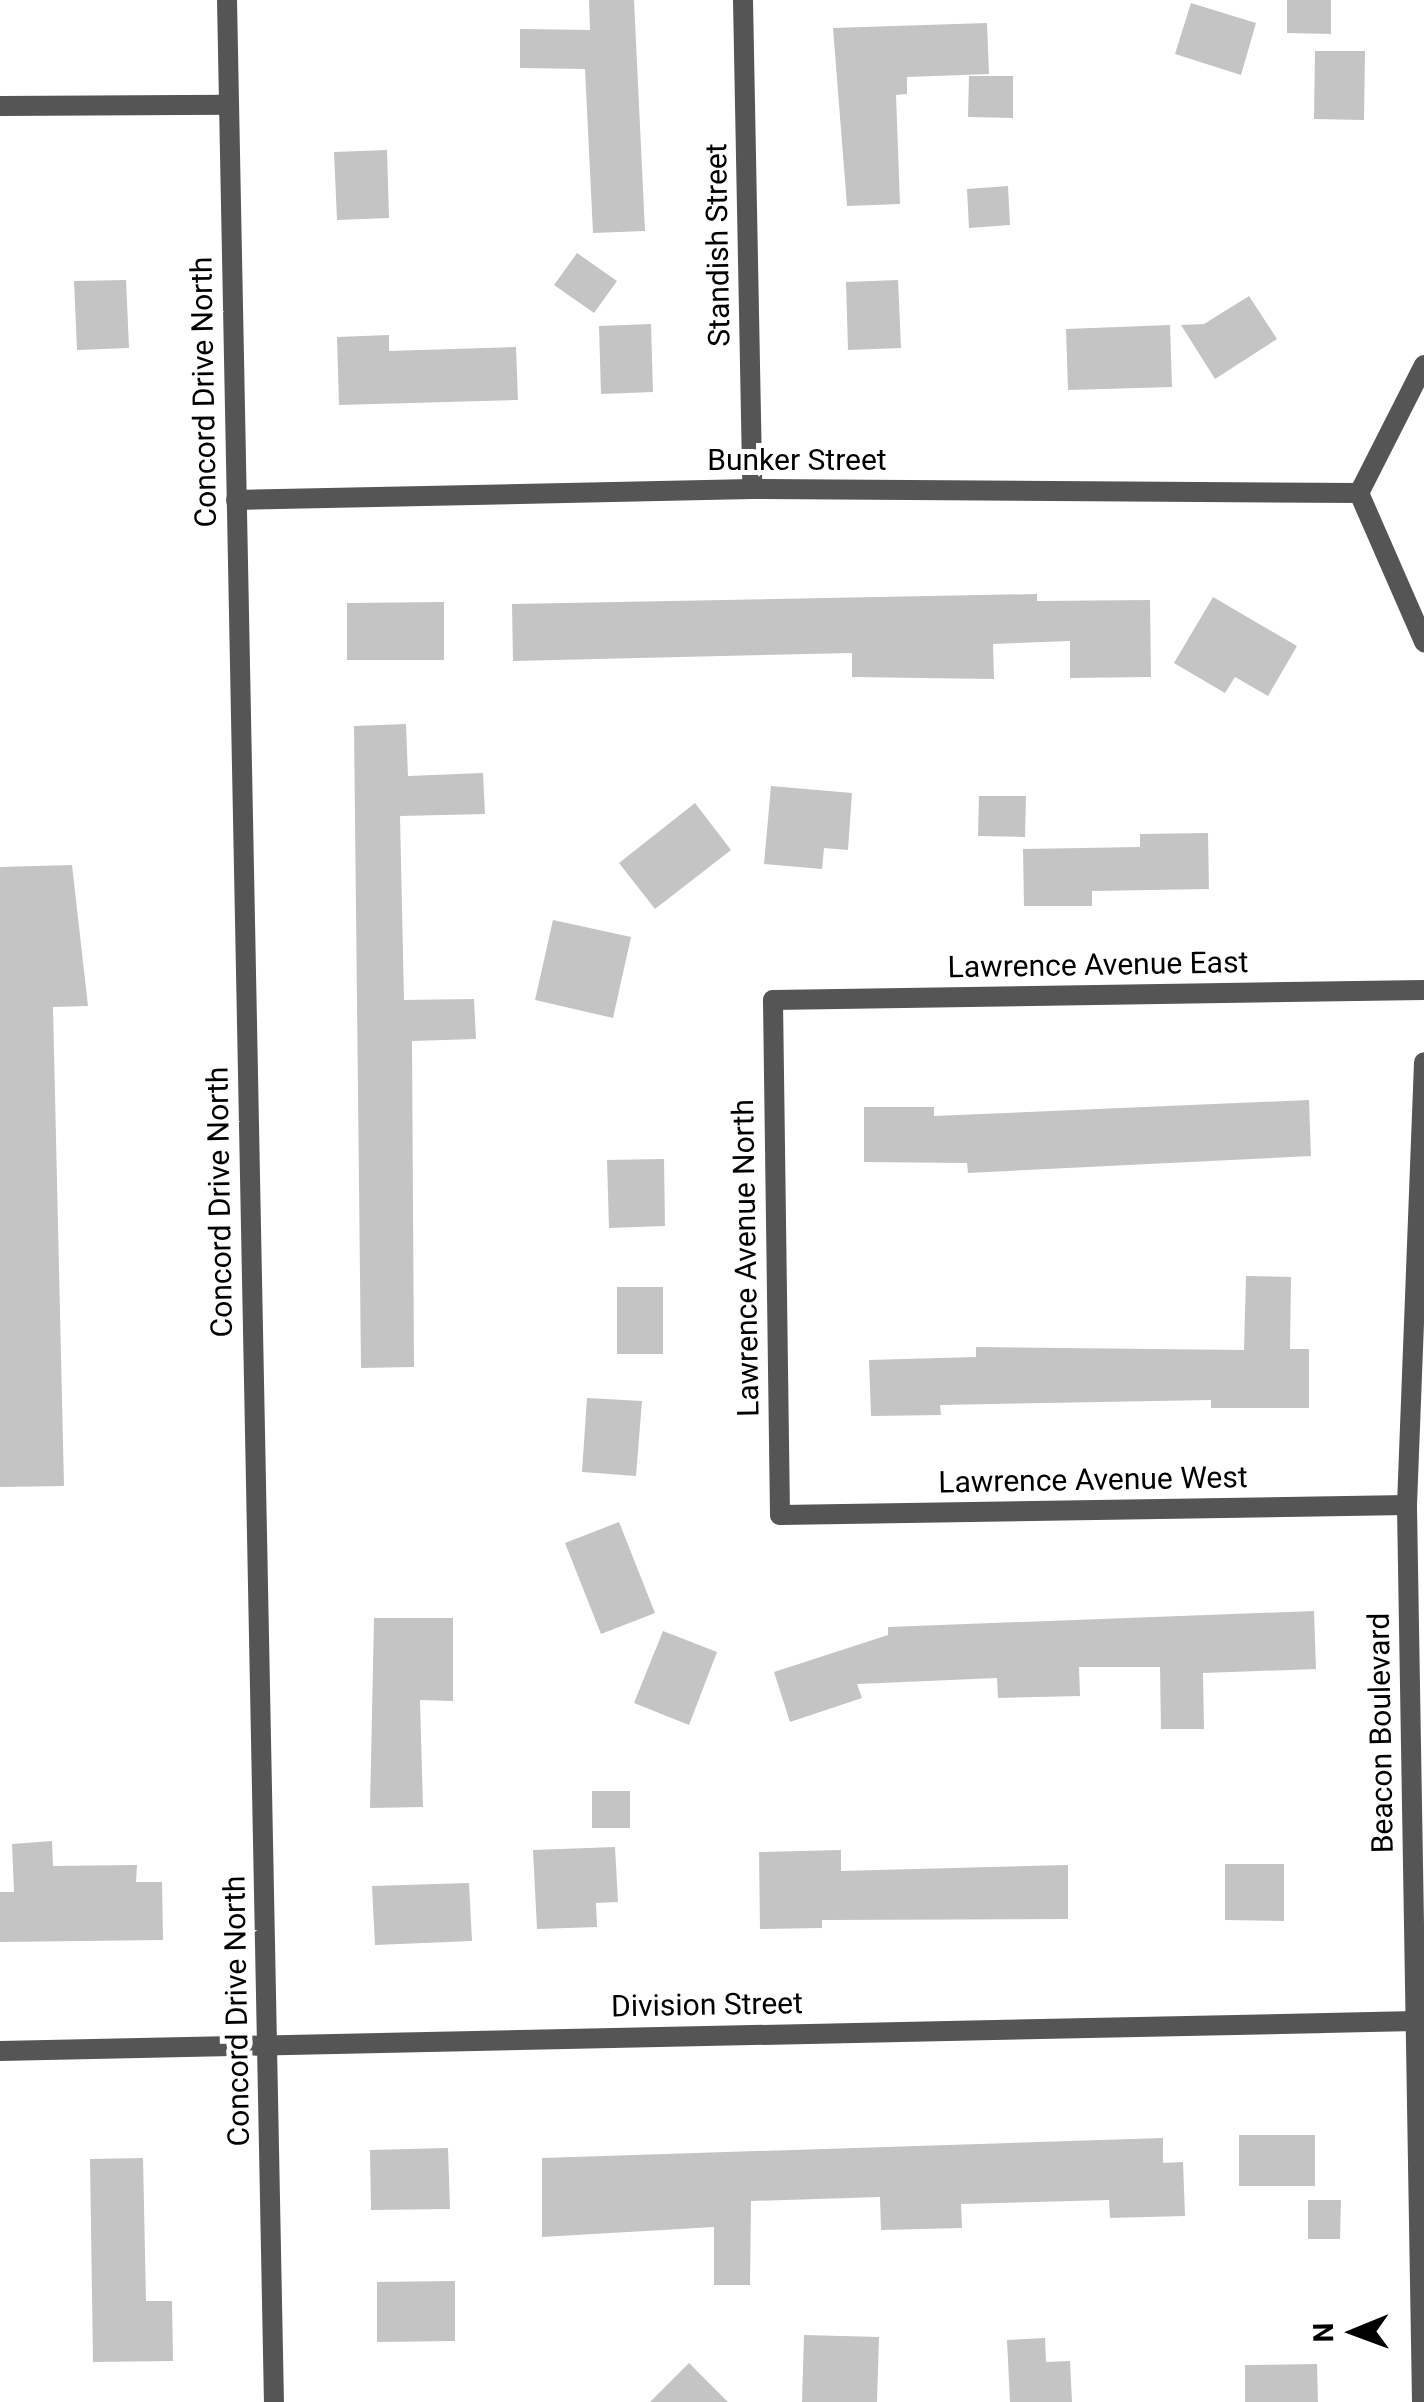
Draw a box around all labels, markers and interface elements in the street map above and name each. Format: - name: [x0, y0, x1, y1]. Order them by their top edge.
- street label: Standish Street: [698, 143, 738, 347]
- street label: Concord Drive North: [184, 256, 224, 528]
- street label: Bunker Street: [707, 442, 887, 478]
- street label: Lawrence Avenue East: [947, 944, 1249, 986]
- street label: Concord Drive North: [200, 1066, 240, 1338]
- street label: Lawrence Avenue North: [725, 1099, 767, 1417]
- street label: Lawrence Avenue West: [938, 1459, 1248, 1501]
- street label: Beacon Boulevard: [1361, 1612, 1401, 1854]
- street label: Concord Drive North: [217, 1875, 257, 2147]
- street label: Division Street: [611, 1985, 803, 2025]
- north arrow: [1304, 2282, 1404, 2382]
- text: N: [1307, 2322, 1340, 2343]

